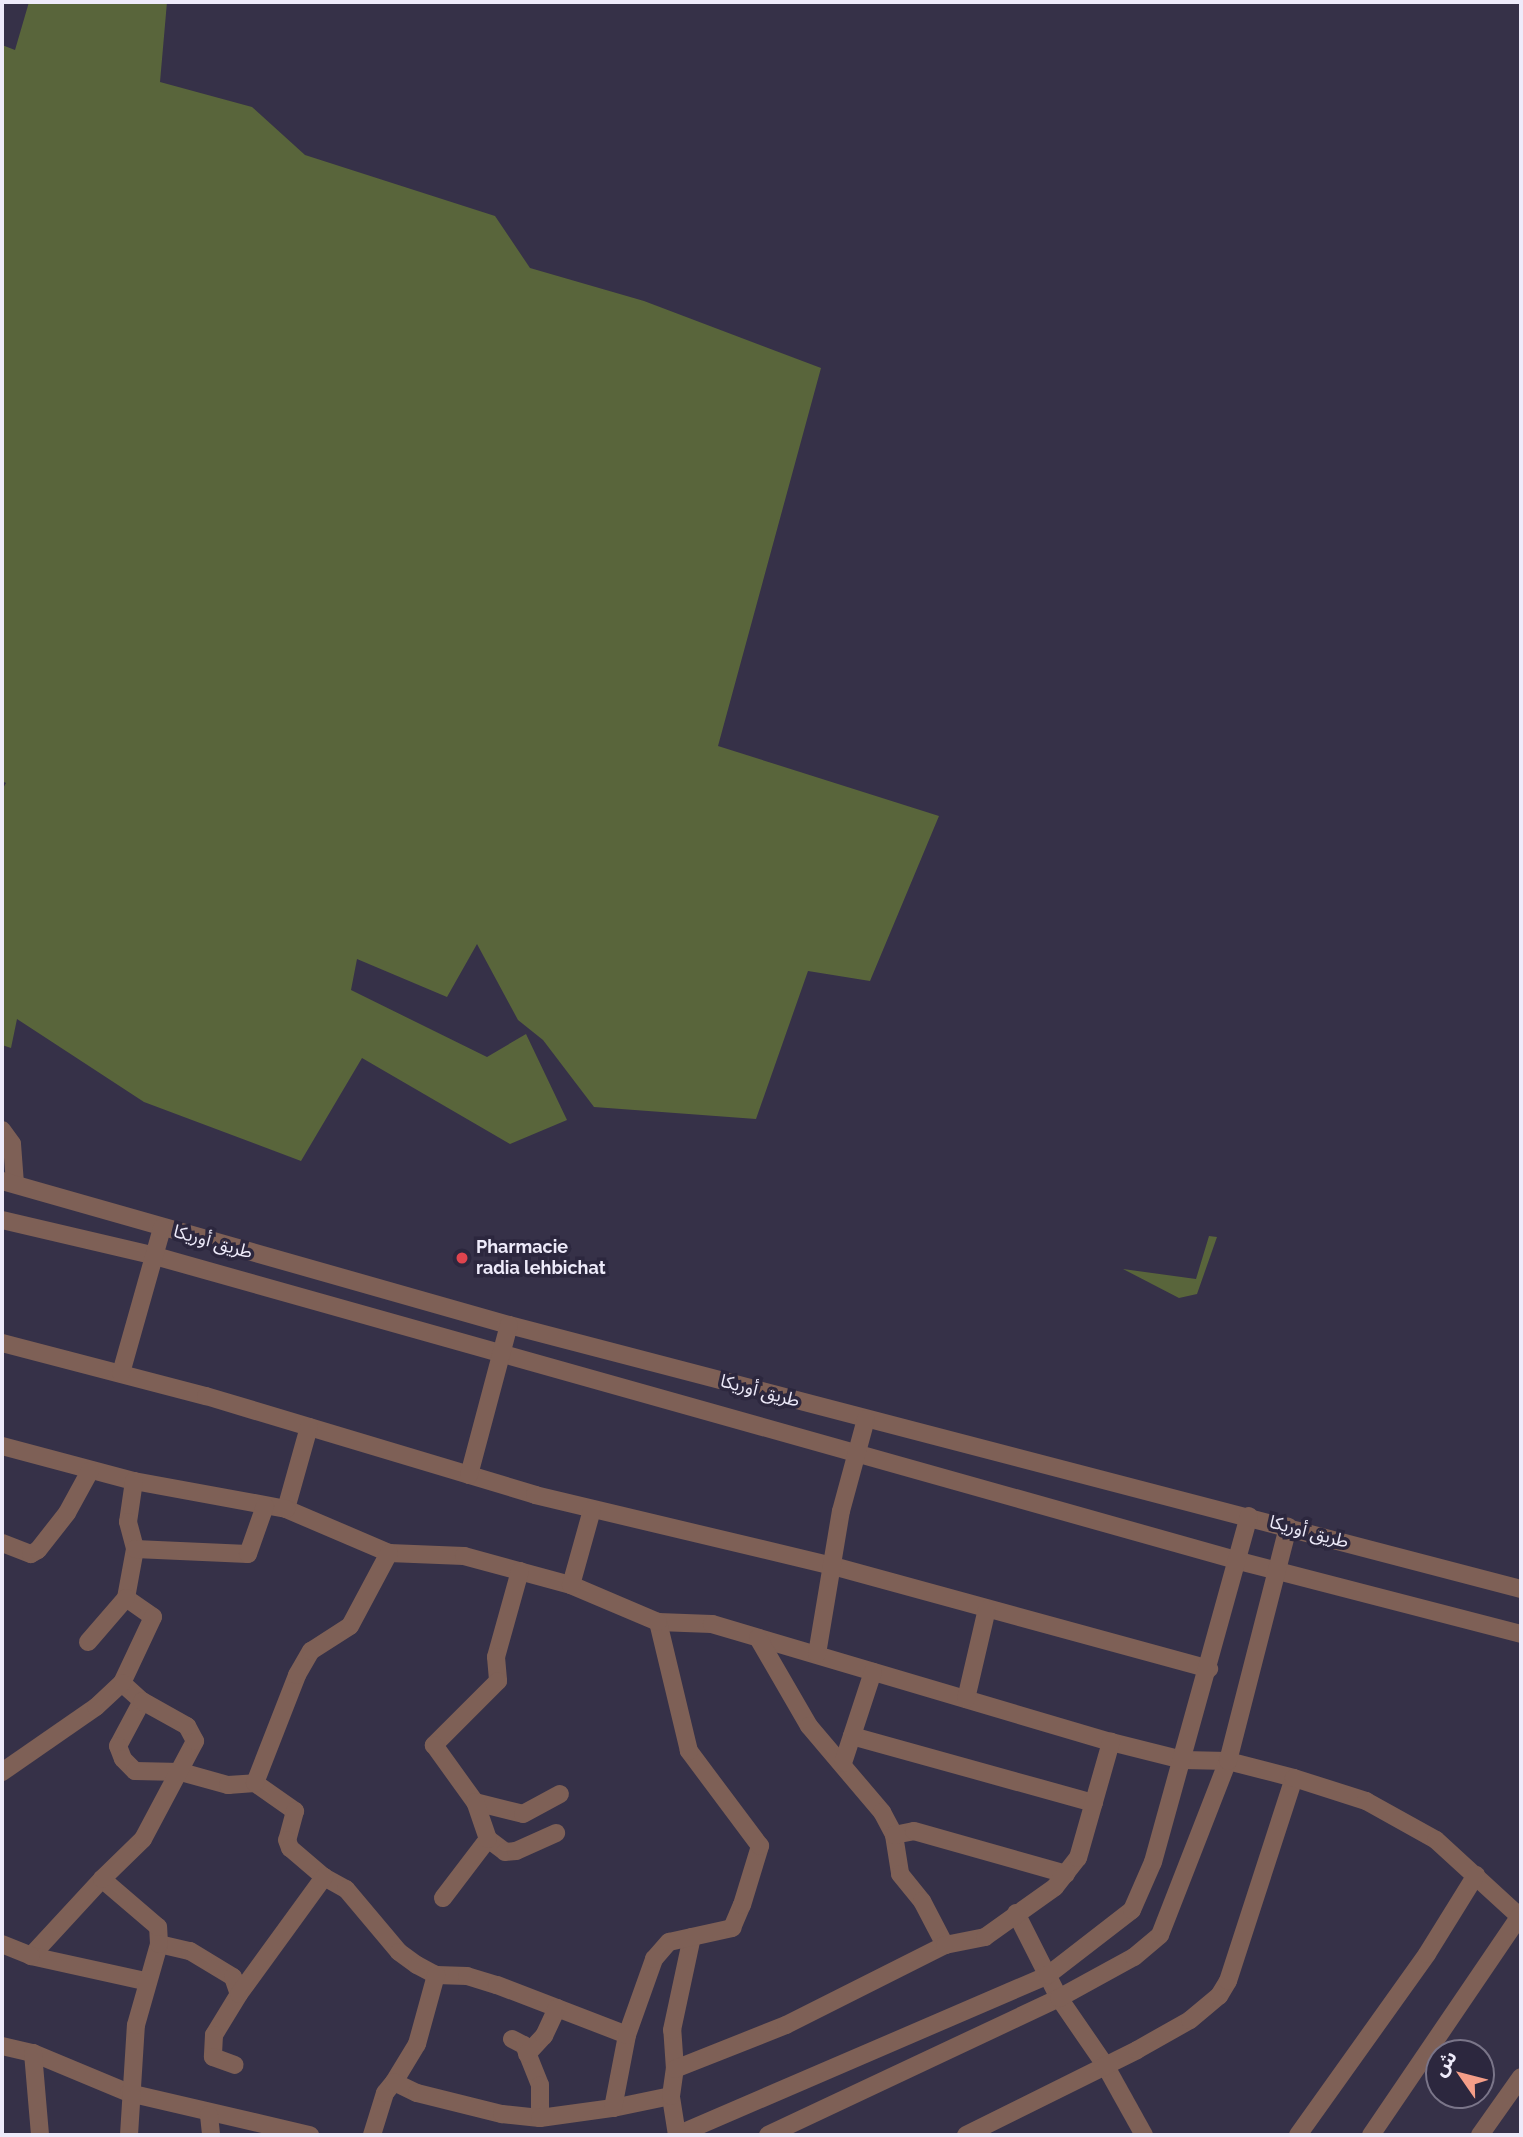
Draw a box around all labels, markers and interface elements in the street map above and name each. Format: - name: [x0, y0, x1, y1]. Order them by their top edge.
- street label: طريق أوريكا: [171, 1220, 255, 1264]
- place label: Pharmacie radia lehbichat: [476, 1237, 606, 1280]
- marker: Pharmacie radia lehbichat: [454, 1250, 470, 1266]
- street label: طريق أوريكا: [718, 1370, 802, 1412]
- street label: طريق أوريكا: [1267, 1511, 1351, 1553]
- north arrow: [1425, 2039, 1495, 2109]
- text: ش: [1428, 2046, 1461, 2080]

